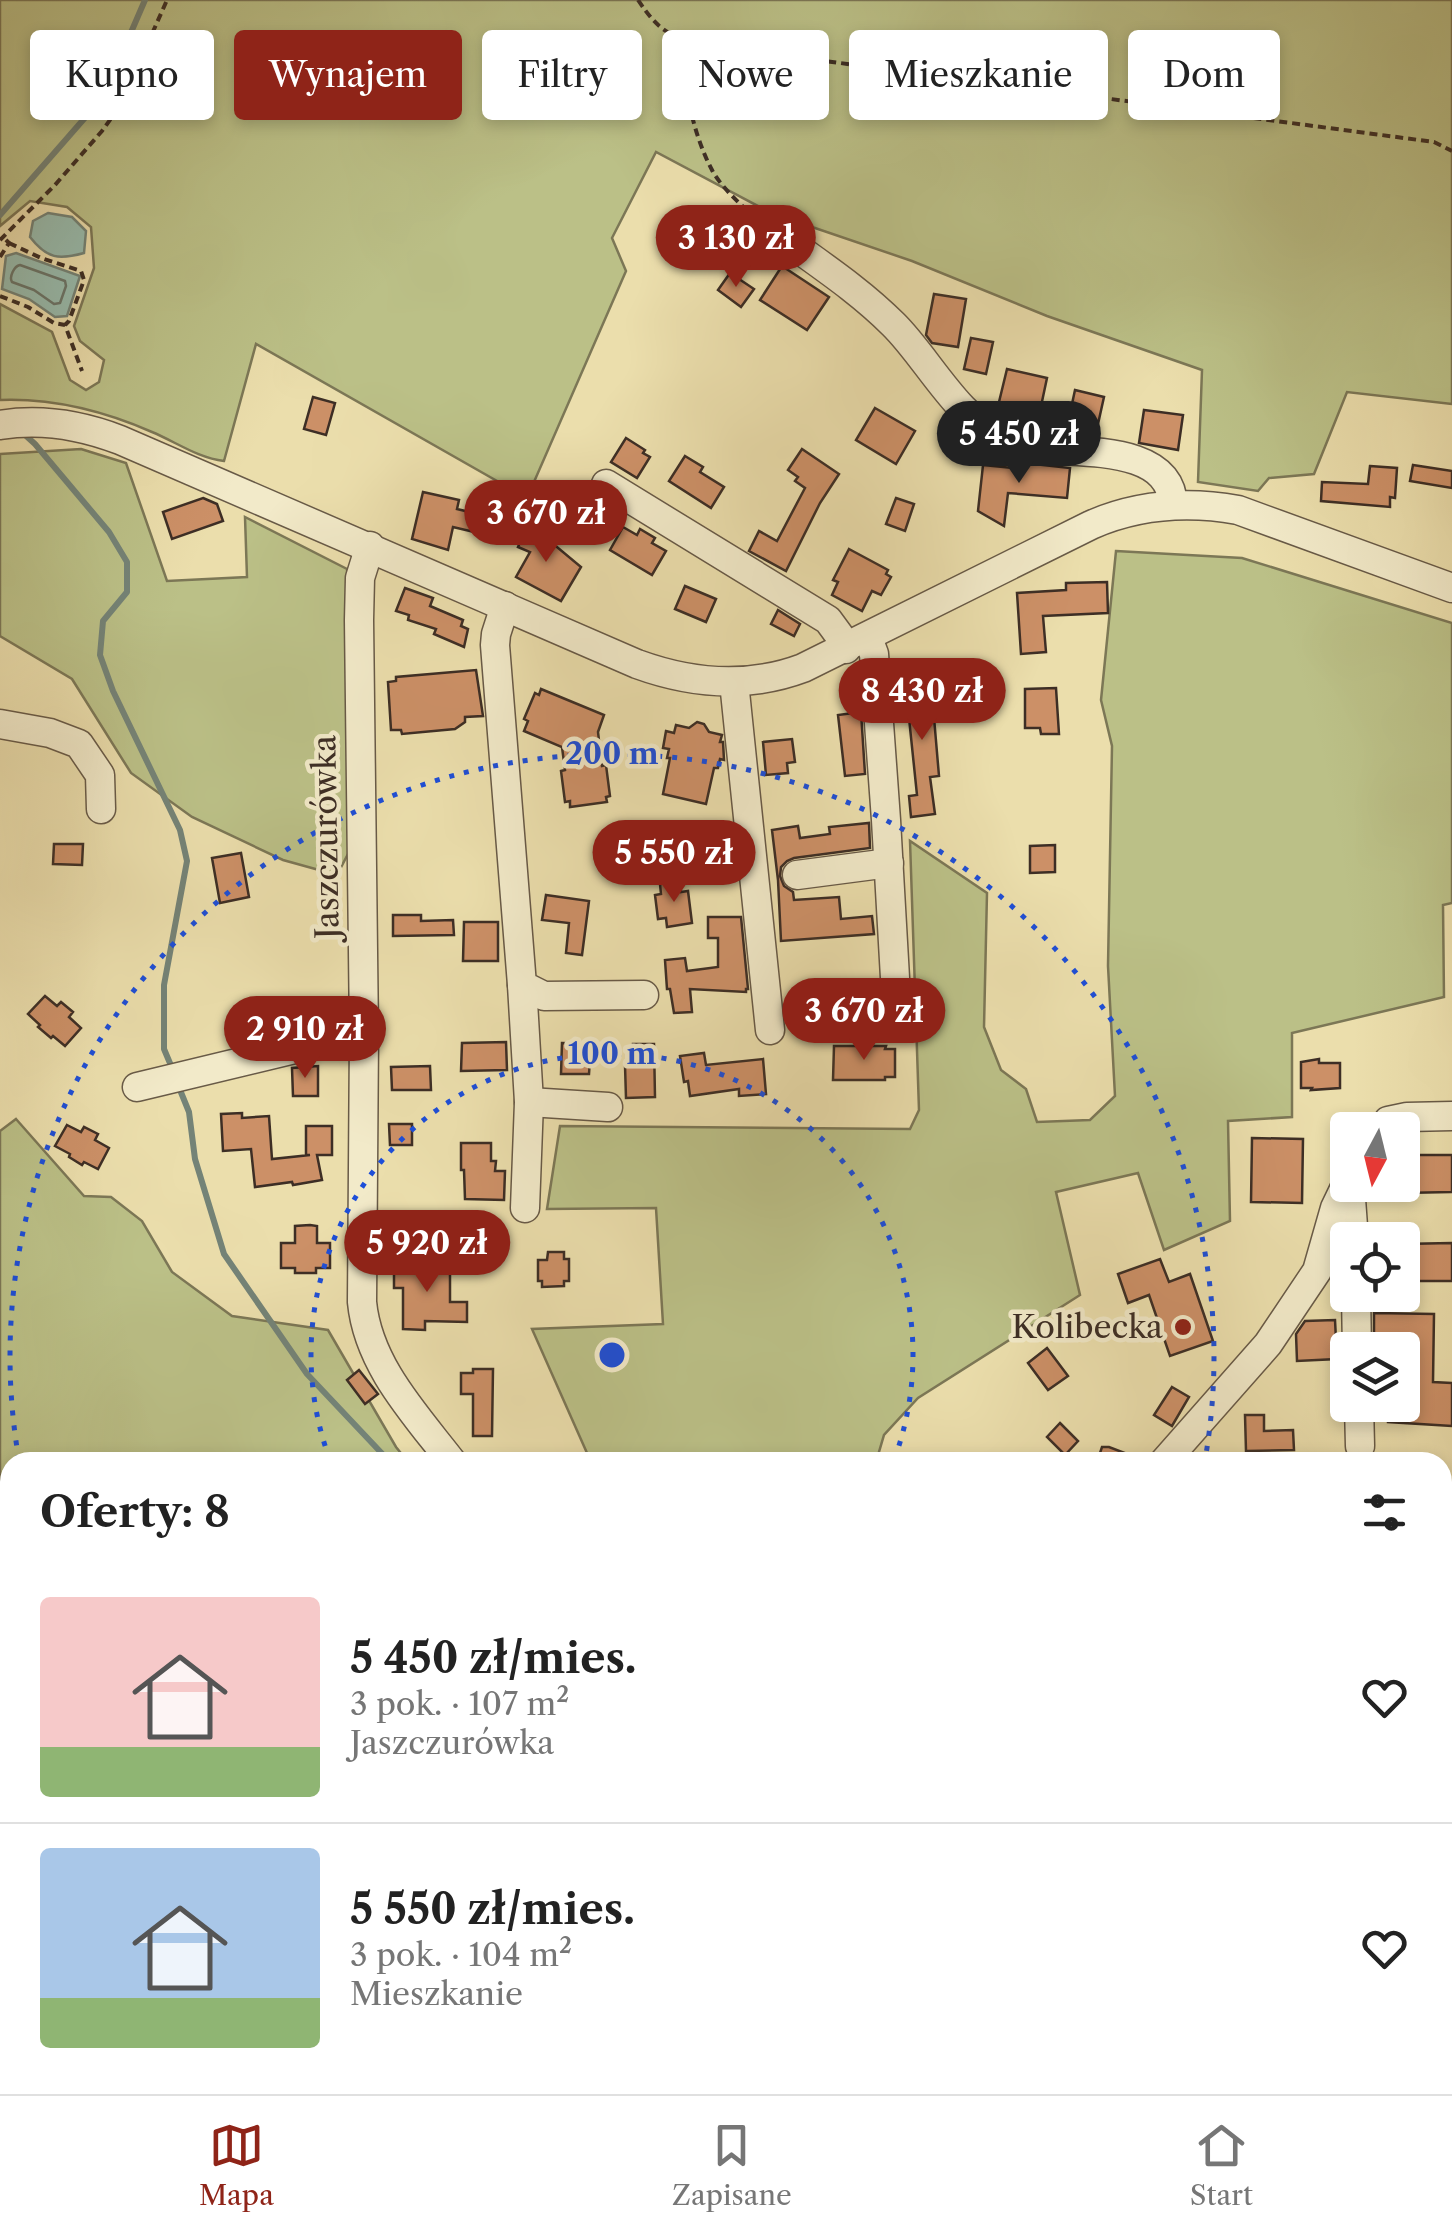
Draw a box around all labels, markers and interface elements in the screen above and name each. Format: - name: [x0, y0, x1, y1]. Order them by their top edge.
- chip: Kupno: [30, 30, 214, 120]
- chip: Wynajem: [234, 30, 462, 120]
- chip: Filtry: [482, 30, 642, 120]
- chip: Nowe: [662, 30, 829, 120]
- chip: Mieszkanie: [849, 30, 1108, 120]
- chip: Dom: [1128, 30, 1280, 120]
- pin: 3 130 zł: [633, 205, 839, 290]
- text: 3 130 zł: [678, 218, 794, 257]
- pin: 5 450 zł: [916, 401, 1122, 486]
- text: 5 450 zł: [959, 414, 1079, 453]
- pin: 3 670 zł: [443, 480, 649, 565]
- text: 3 670 zł: [486, 493, 606, 532]
- pin: 8 430 zł: [819, 658, 1025, 743]
- text: 8 430 zł: [861, 671, 983, 710]
- street label: Jaszczurówka: [304, 735, 347, 944]
- text: 200 m: [565, 735, 659, 772]
- pin: 5 550 zł: [571, 820, 777, 905]
- text: 5 550 zł: [615, 833, 733, 872]
- pin: 3 670 zł: [761, 978, 967, 1063]
- text: 3 670 zł: [804, 991, 924, 1030]
- pin: 2 910 zł: [202, 996, 408, 1081]
- text: 2 910 zł: [246, 1009, 364, 1048]
- text: 100 m: [568, 1035, 657, 1072]
- north arrow: [1330, 1112, 1420, 1202]
- map controls: [1330, 1112, 1420, 1422]
- pin: 5 920 zł: [324, 1210, 530, 1295]
- button: locate: [1330, 1222, 1420, 1312]
- text: 5 920 zł: [366, 1223, 488, 1262]
- place label: Kolibecka: [1012, 1307, 1163, 1346]
- marker: Kolibecka: [1172, 1316, 1194, 1338]
- button: layers: [1330, 1332, 1420, 1422]
- centre of rings: [594, 1337, 630, 1373]
- icon: filters: [1357, 1485, 1412, 1540]
- text: Oferty: 8: [40, 1486, 230, 1538]
- text: 5 450 zł/mies.: [350, 1632, 637, 1684]
- icon: home: [120, 1637, 240, 1757]
- icon: heart: [1357, 1670, 1412, 1725]
- text: 3 pok. · 107 m²: [350, 1684, 569, 1723]
- text: Jaszczurówka: [350, 1723, 554, 1762]
- text: 5 550 zł/mies.: [350, 1883, 635, 1935]
- icon: home: [120, 1888, 240, 2008]
- icon: heart: [1357, 1921, 1412, 1976]
- text: 3 pok. · 104 m²: [350, 1935, 572, 1974]
- text: Mieszkanie: [350, 1974, 523, 2013]
- tab: Mapa: [199, 2118, 274, 2212]
- tab: Zapisane: [672, 2118, 792, 2212]
- tab: Start: [1190, 2118, 1253, 2212]

